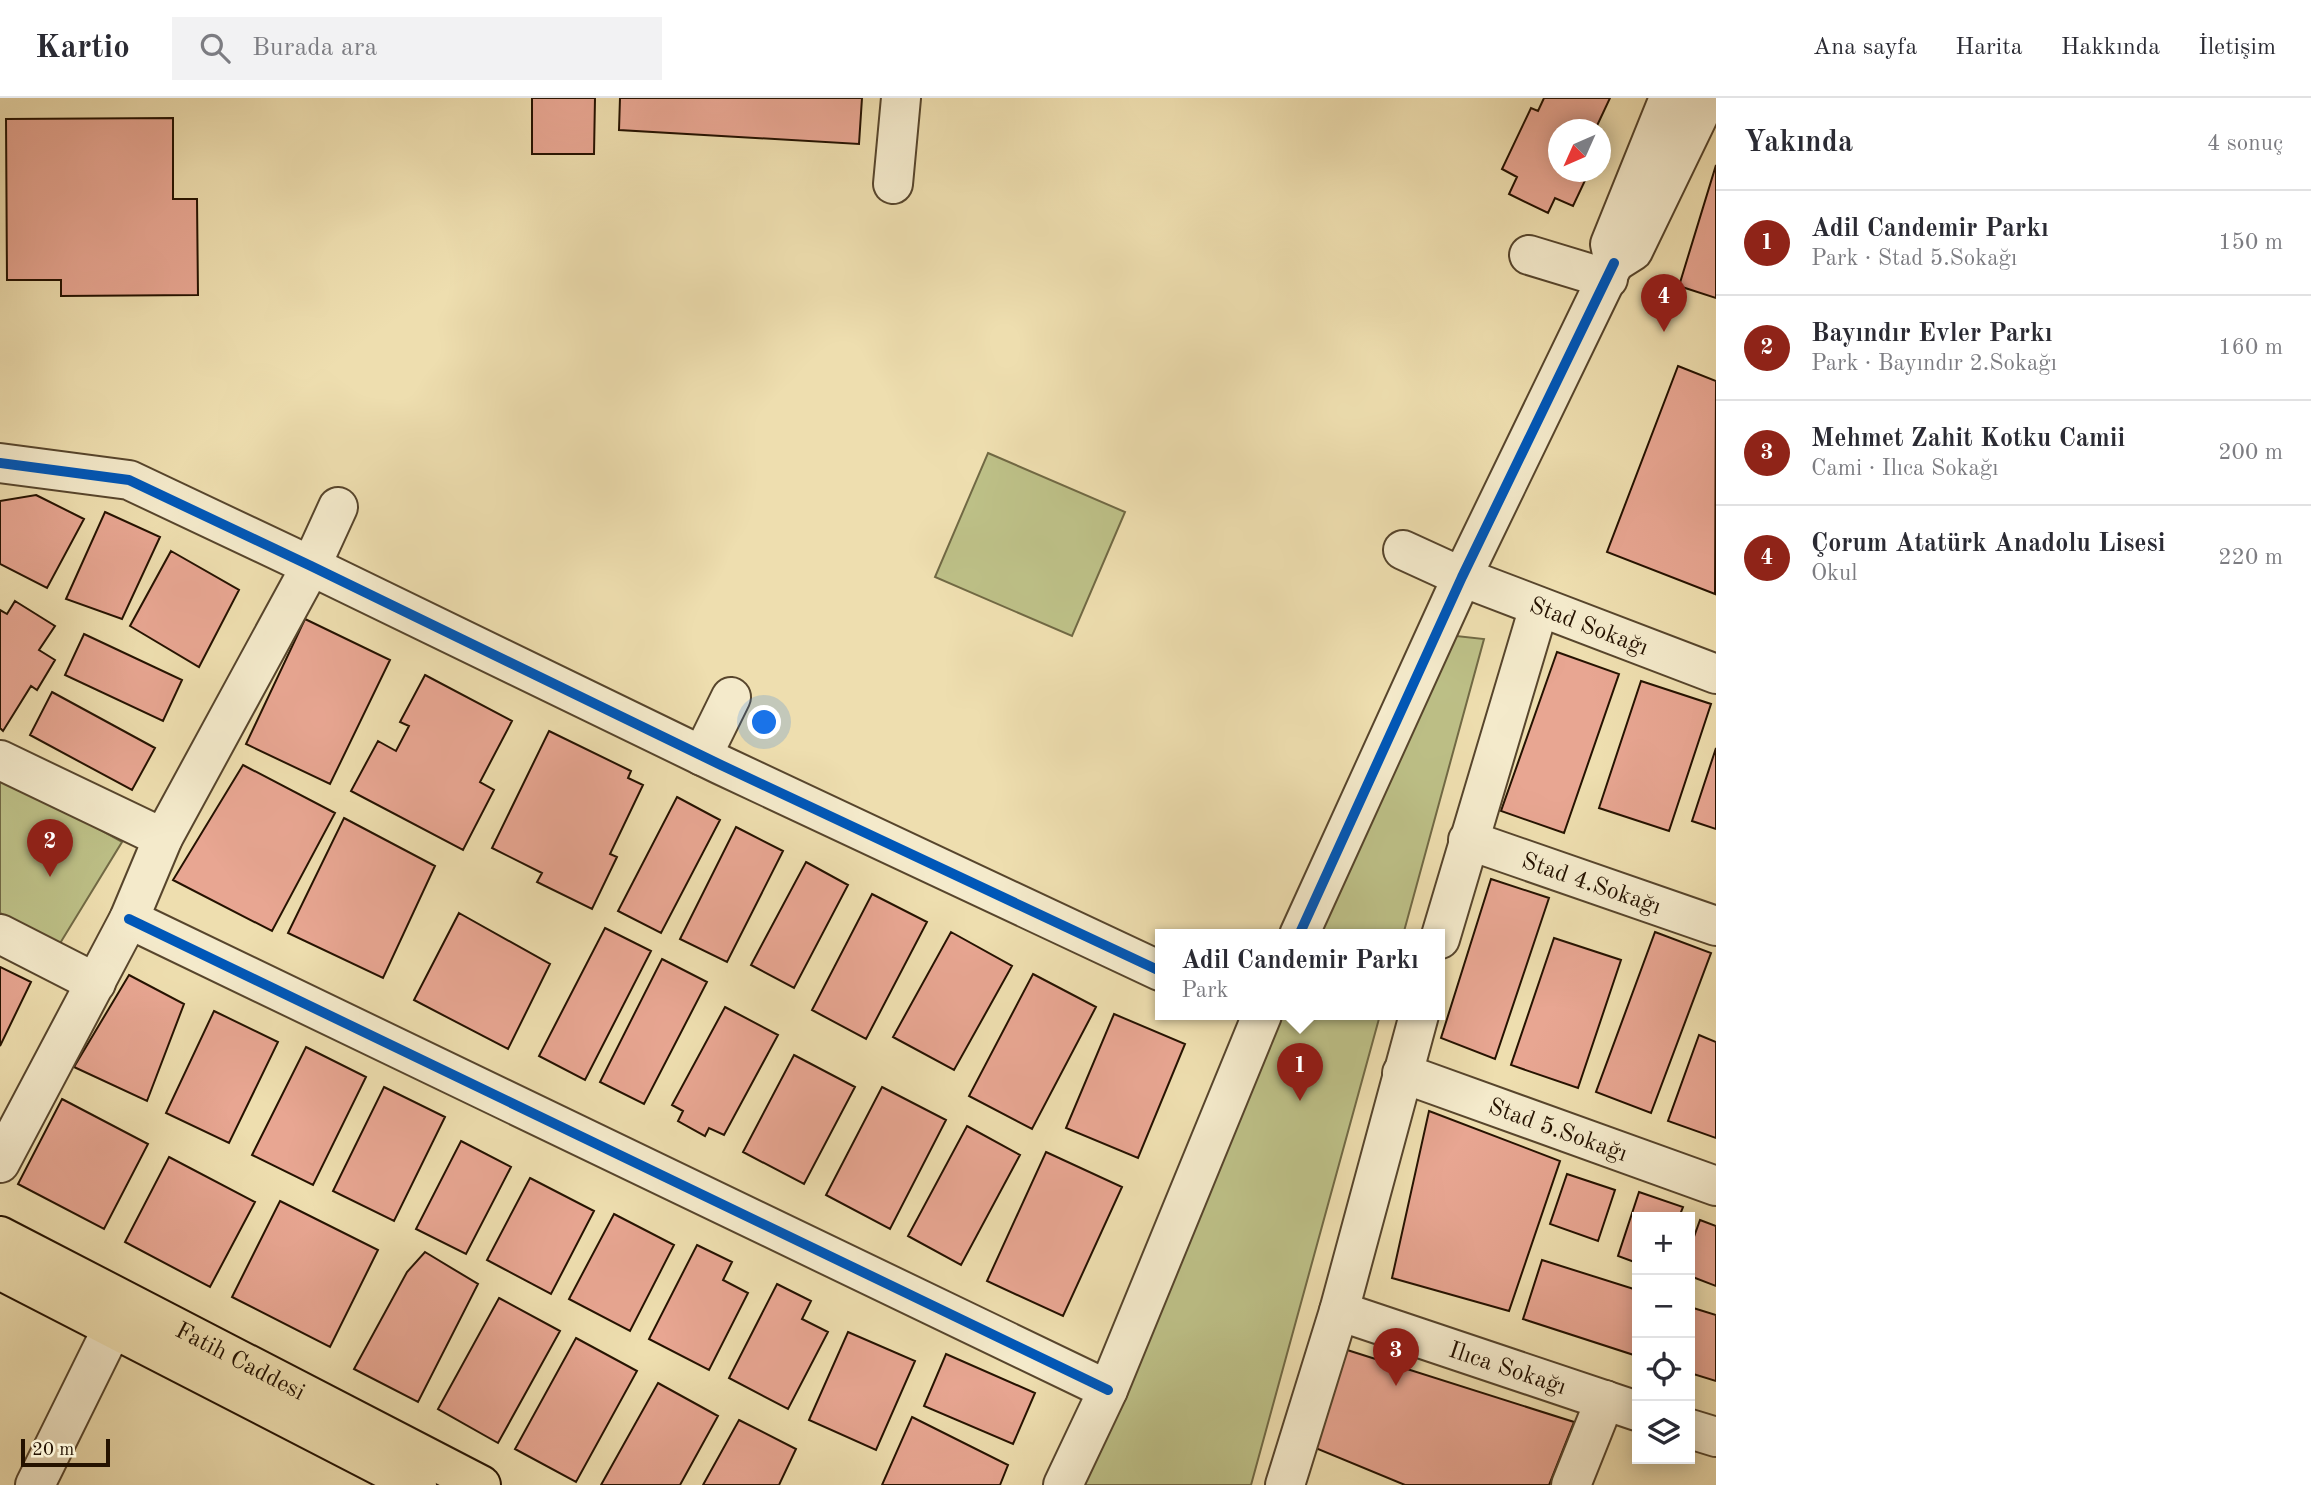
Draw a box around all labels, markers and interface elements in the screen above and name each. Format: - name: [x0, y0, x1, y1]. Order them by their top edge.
- search box: [172, 17, 662, 80]
- icon: search: [196, 29, 234, 67]
- text: Kartio: [35, 32, 130, 65]
- text: Burada ara: [252, 35, 377, 61]
- text: Ana sayfa: [1813, 36, 1917, 60]
- text: Harita: [1955, 36, 2023, 60]
- text: Hakkında: [2061, 36, 2160, 60]
- text: İletişim: [2198, 36, 2276, 60]
- north arrow: [1548, 119, 1611, 182]
- text: Yakında: [1744, 128, 1853, 158]
- text: 4 sonuç: [2207, 132, 2283, 155]
- text: Adil Candemir Parkı: [1811, 216, 2049, 242]
- text: 1: [1760, 231, 1774, 254]
- text: 150 m: [2218, 231, 2283, 254]
- text: Park · Stad 5.Sokağı: [1811, 247, 2017, 270]
- pin: 4: [1641, 274, 1687, 332]
- text: Bayındır Evler Parkı: [1811, 321, 2052, 347]
- text: 2: [1760, 336, 1774, 359]
- text: 160 m: [2218, 336, 2283, 359]
- text: Park · Bayındır 2.Sokağı: [1811, 352, 2057, 375]
- text: Mehmet Zahit Kotku Camii: [1811, 426, 2125, 452]
- text: 3: [1760, 441, 1774, 464]
- text: 200 m: [2218, 441, 2283, 464]
- text: Cami · Ilıca Sokağı: [1811, 457, 1999, 480]
- text: Çorum Atatürk Anadolu Lisesi: [1811, 531, 2165, 557]
- text: 4: [1760, 546, 1774, 569]
- text: 220 m: [2218, 546, 2283, 569]
- text: Okul: [1811, 562, 1858, 585]
- street label: Stad Sokağı: [1526, 594, 1651, 661]
- your location: [747, 705, 781, 739]
- pin: 2: [27, 819, 73, 877]
- street label: Stad 4.Sokağı: [1518, 850, 1664, 920]
- popup: [1155, 929, 1445, 1020]
- text: Adil Candemir Parkı: [1181, 948, 1419, 974]
- text: Park: [1181, 979, 1229, 1002]
- pin: 1: [1277, 1043, 1323, 1101]
- street label: Stad 5.Sokağı: [1485, 1095, 1630, 1167]
- map controls: [1632, 1212, 1695, 1464]
- button: +: [1632, 1212, 1695, 1275]
- button: −: [1632, 1275, 1695, 1338]
- street label: Fatih Caddesi: [171, 1319, 308, 1406]
- pin: 3: [1373, 1328, 1419, 1386]
- button: locate: [1632, 1338, 1695, 1401]
- street label: Ilıca Sokağı: [1445, 1339, 1569, 1400]
- button: layers: [1632, 1401, 1695, 1464]
- scale bar: [21, 1436, 110, 1468]
- text: 20 m: [32, 1441, 74, 1460]

